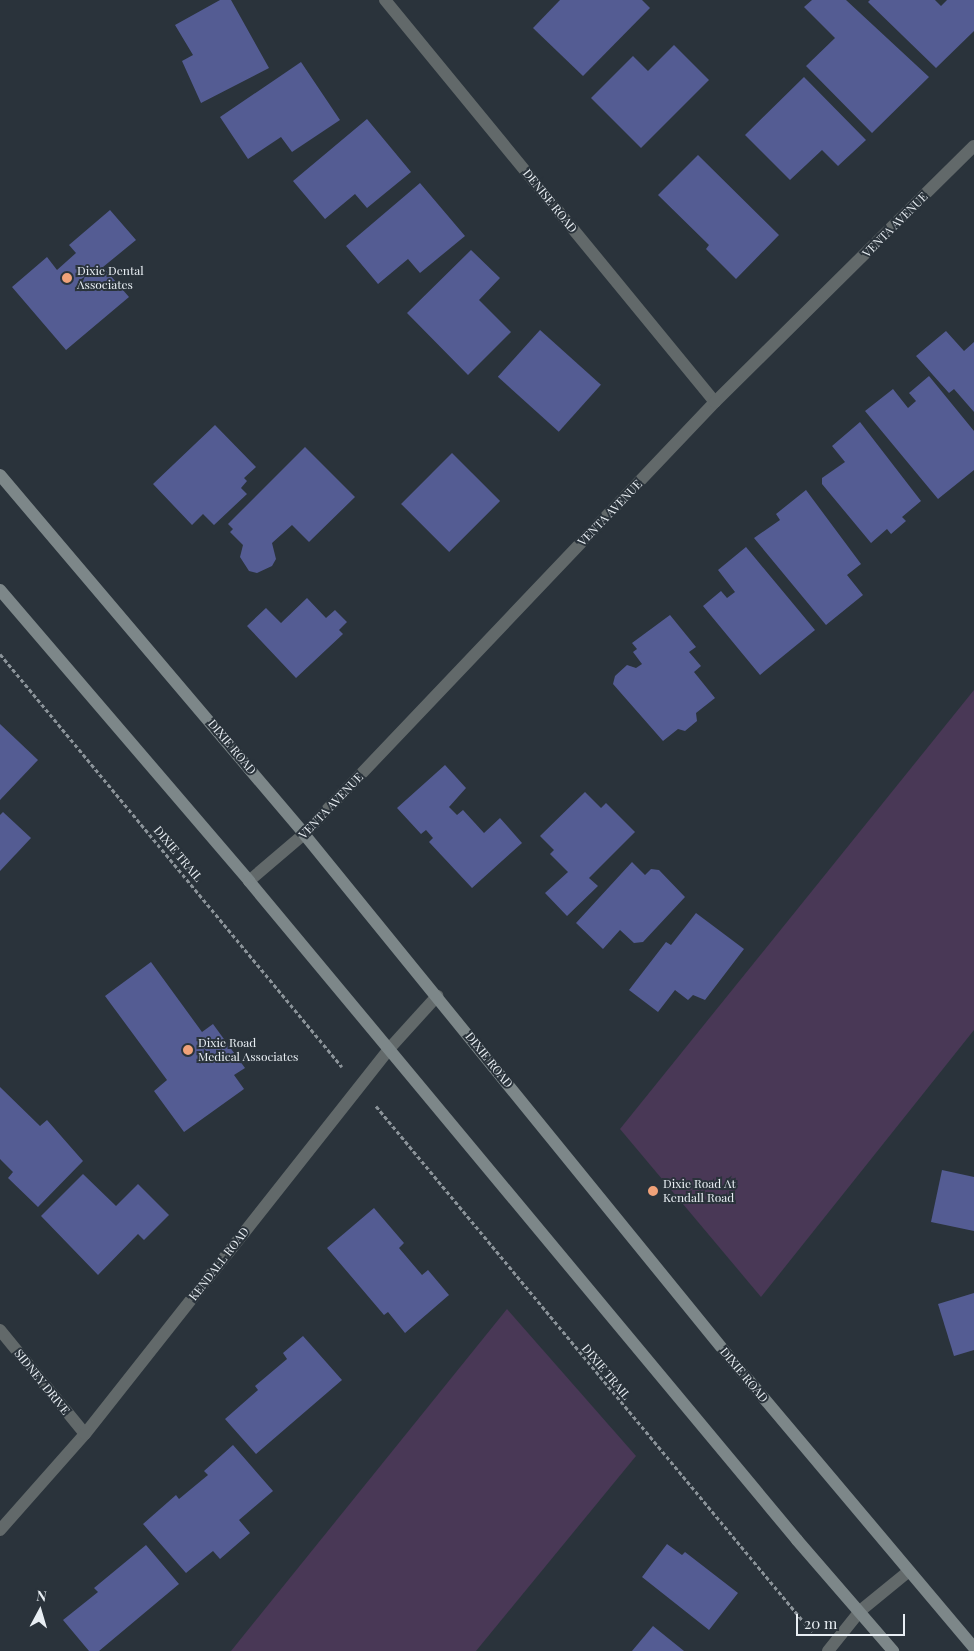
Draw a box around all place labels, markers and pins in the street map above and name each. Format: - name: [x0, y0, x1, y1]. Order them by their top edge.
- place label: Dixie Dental Associates: [77, 264, 144, 292]
- marker: Dixie Dental Associates: [61, 272, 73, 284]
- place label: Dixie Road Medical Associates: [198, 1036, 299, 1064]
- marker: Dixie Road Medical Associates: [182, 1044, 194, 1056]
- place label: Dixie Road At Kendall Road: [663, 1177, 736, 1205]
- marker: Dixie Road At Kendall Road: [647, 1185, 659, 1197]

